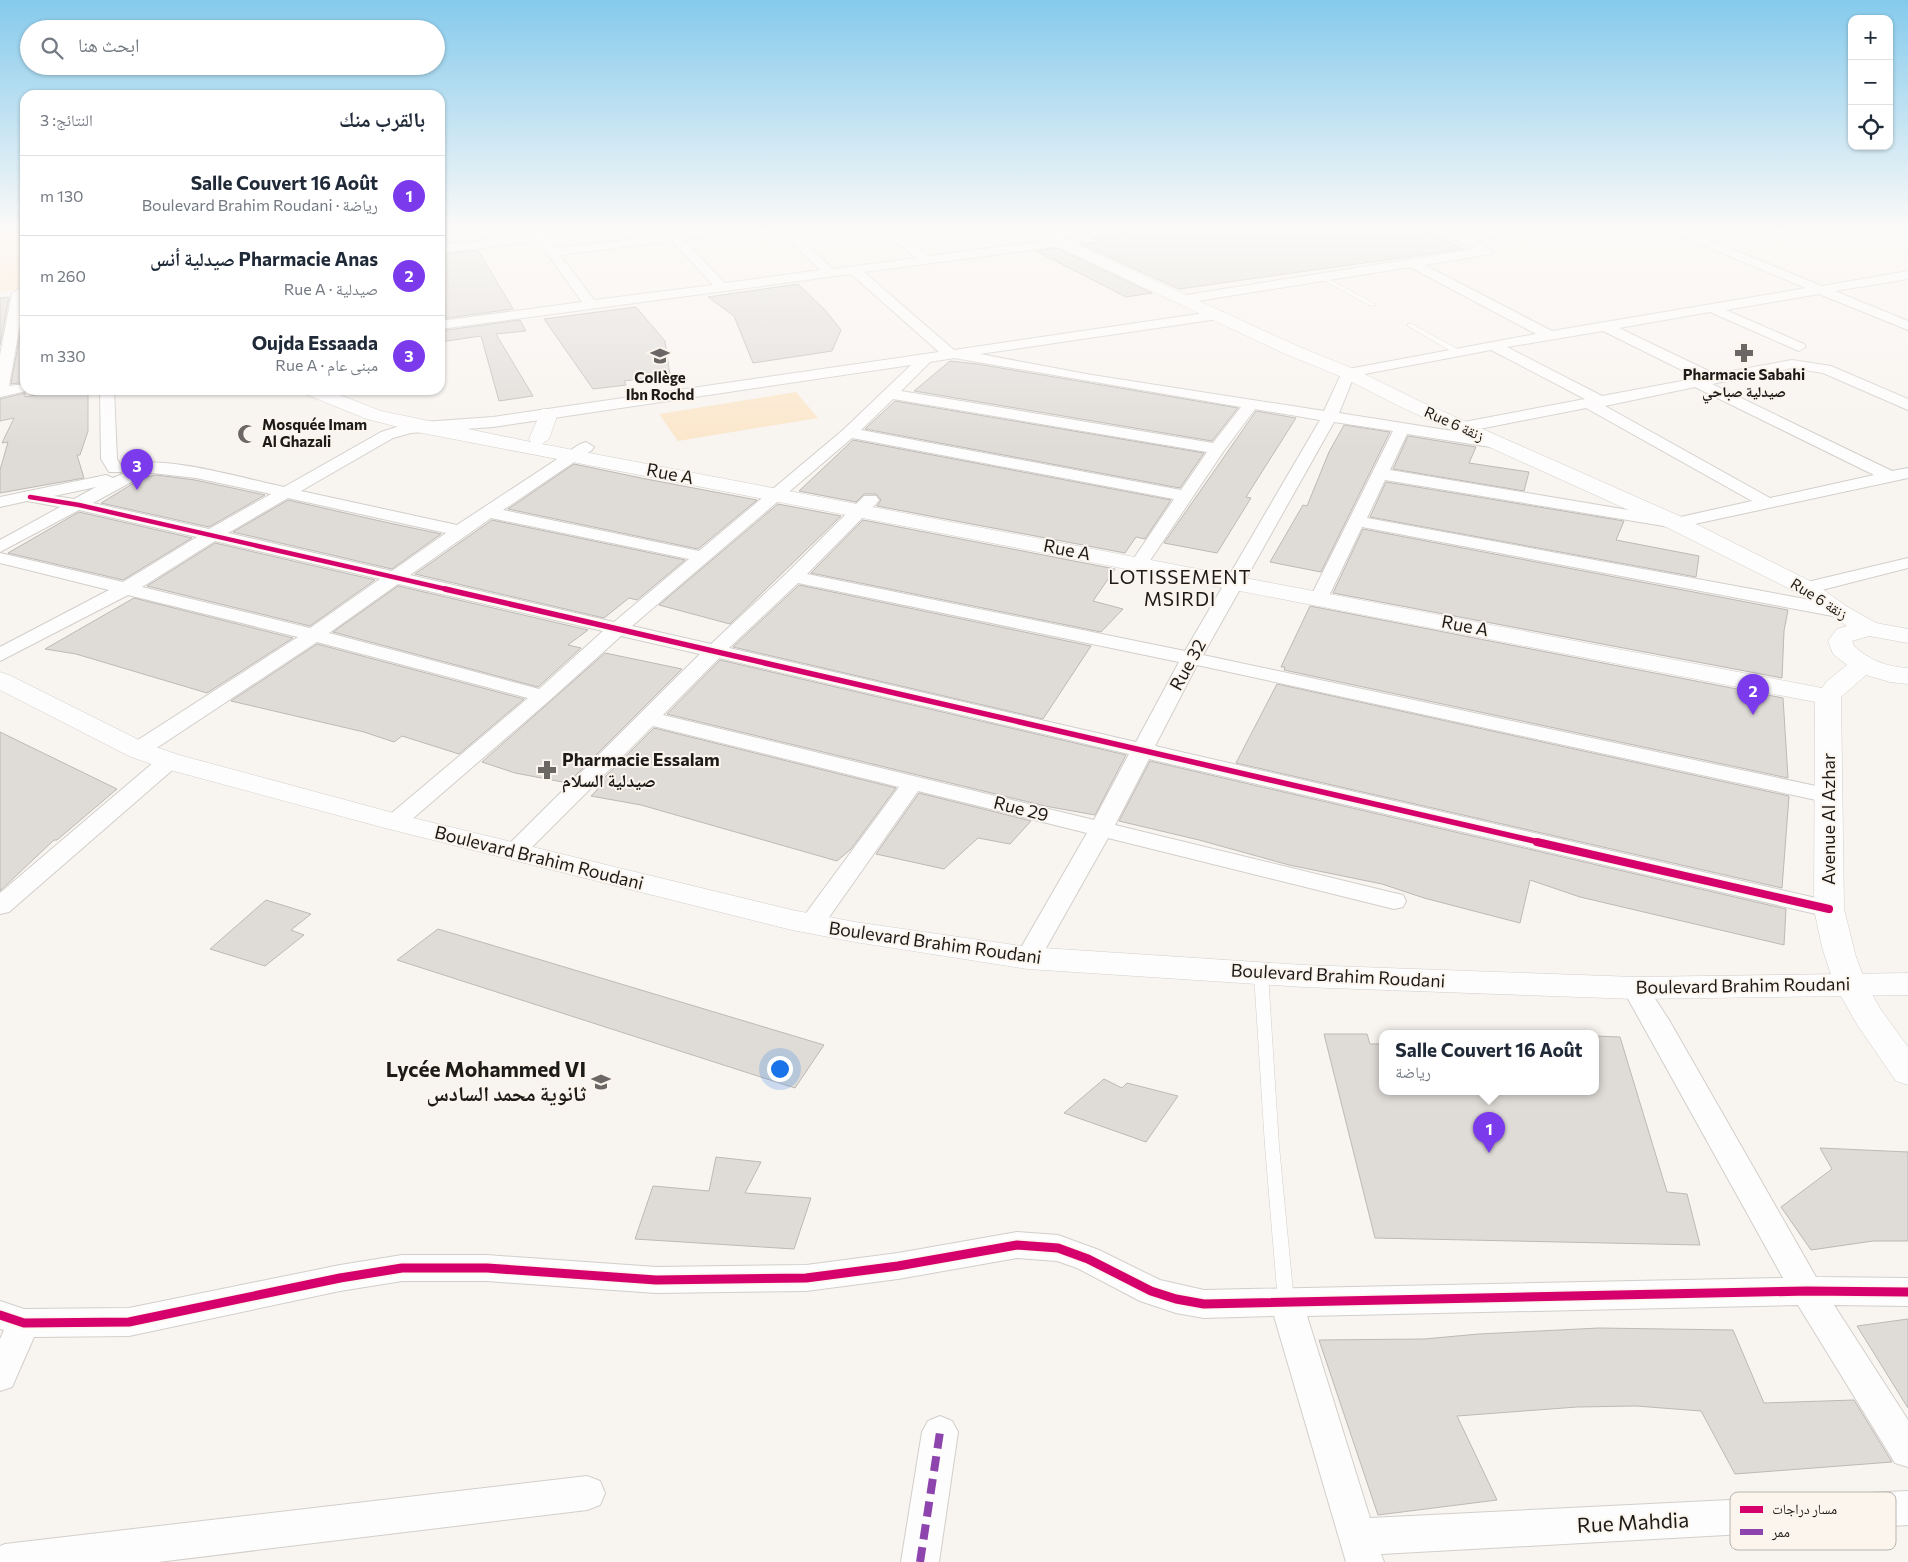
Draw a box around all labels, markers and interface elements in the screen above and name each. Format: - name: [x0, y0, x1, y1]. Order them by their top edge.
- map controls: [1848, 15, 1893, 150]
- button: +: [1848, 15, 1893, 60]
- search box: [20, 20, 445, 75]
- text: ابحث هنا: [78, 33, 140, 56]
- icon: search: [38, 34, 66, 62]
- button: −: [1848, 60, 1893, 105]
- button: locate: [1848, 105, 1893, 150]
- text: بالقرب منك: [339, 106, 425, 131]
- text: النتائج: 3: [40, 110, 93, 129]
- text: Salle Couvert 16 Août: [191, 171, 378, 194]
- text: 130 m: [40, 186, 83, 205]
- text: 1: [405, 186, 413, 205]
- text: رياضة · Boulevard Brahim Roudani: [142, 195, 378, 214]
- text: Pharmacie Anas صيدلية أنس: [150, 247, 378, 270]
- text: 260 m: [40, 266, 86, 285]
- text: 2: [404, 266, 414, 285]
- text: صيدلية · Rue A: [284, 279, 378, 298]
- text: Oujda Essaada: [252, 331, 378, 354]
- pharmacy icon: Pharmacie Sabahi صيدلية صباحي: [1733, 342, 1755, 364]
- school or university icon: Collège Ibn Rochd: [649, 345, 671, 367]
- text: 330 m: [40, 346, 86, 365]
- text: 3: [404, 346, 414, 365]
- text: مبنى عام · Rue A: [275, 355, 378, 374]
- place label: Pharmacie Sabahi صيدلية صباحي: [1683, 365, 1805, 404]
- place label: Collège Ibn Rochd: [626, 368, 694, 403]
- street label: Rue 6 زنقة: [1421, 402, 1487, 445]
- place label: Mosquée Imam Al Ghazali: [262, 415, 367, 450]
- mosque icon: Mosquée Imam Al Ghazali: [236, 423, 258, 445]
- pin: 3: [121, 449, 153, 490]
- street label: Rue A: [645, 458, 696, 488]
- street label: Rue A: [1042, 534, 1093, 564]
- district label: LOTISSEMENT MSIRDI: [1108, 565, 1252, 610]
- street label: Rue 6 زنقة: [1787, 574, 1851, 624]
- street label: Rue A: [1440, 610, 1491, 640]
- street label: Rue 32: [1164, 635, 1210, 694]
- pin: 2: [1737, 674, 1769, 715]
- place label: Pharmacie Essalam صيدلية السلام: [562, 748, 720, 793]
- street label: Avenue Al Azhar: [1817, 753, 1839, 885]
- pharmacy icon: Pharmacie Essalam صيدلية السلام: [536, 759, 558, 781]
- street label: Rue 29: [991, 791, 1051, 825]
- street label: Boulevard Brahim Roudani: [432, 820, 646, 894]
- street label: Boulevard Brahim Roudani: [827, 916, 1043, 968]
- street label: Boulevard Brahim Roudani: [1230, 958, 1446, 992]
- street label: Boulevard Brahim Roudani: [1635, 972, 1850, 998]
- popup: [1379, 1030, 1599, 1095]
- text: Salle Couvert 16 Août: [1395, 1038, 1583, 1061]
- place label: Lycée Mohammed VI ثانوية محمد السادس: [386, 1056, 586, 1107]
- your location: [767, 1056, 793, 1082]
- text: رياضة: [1395, 1062, 1431, 1081]
- school or university icon: Lycée Mohammed VI ثانوية محمد السادس: [590, 1071, 612, 1093]
- pin: 1: [1473, 1112, 1505, 1153]
- legend: [1730, 1492, 1896, 1550]
- text: مسار دراجات: [1772, 1500, 1837, 1518]
- street label: Rue Mahdia: [1576, 1506, 1690, 1537]
- text: ممر: [1771, 1523, 1790, 1541]

